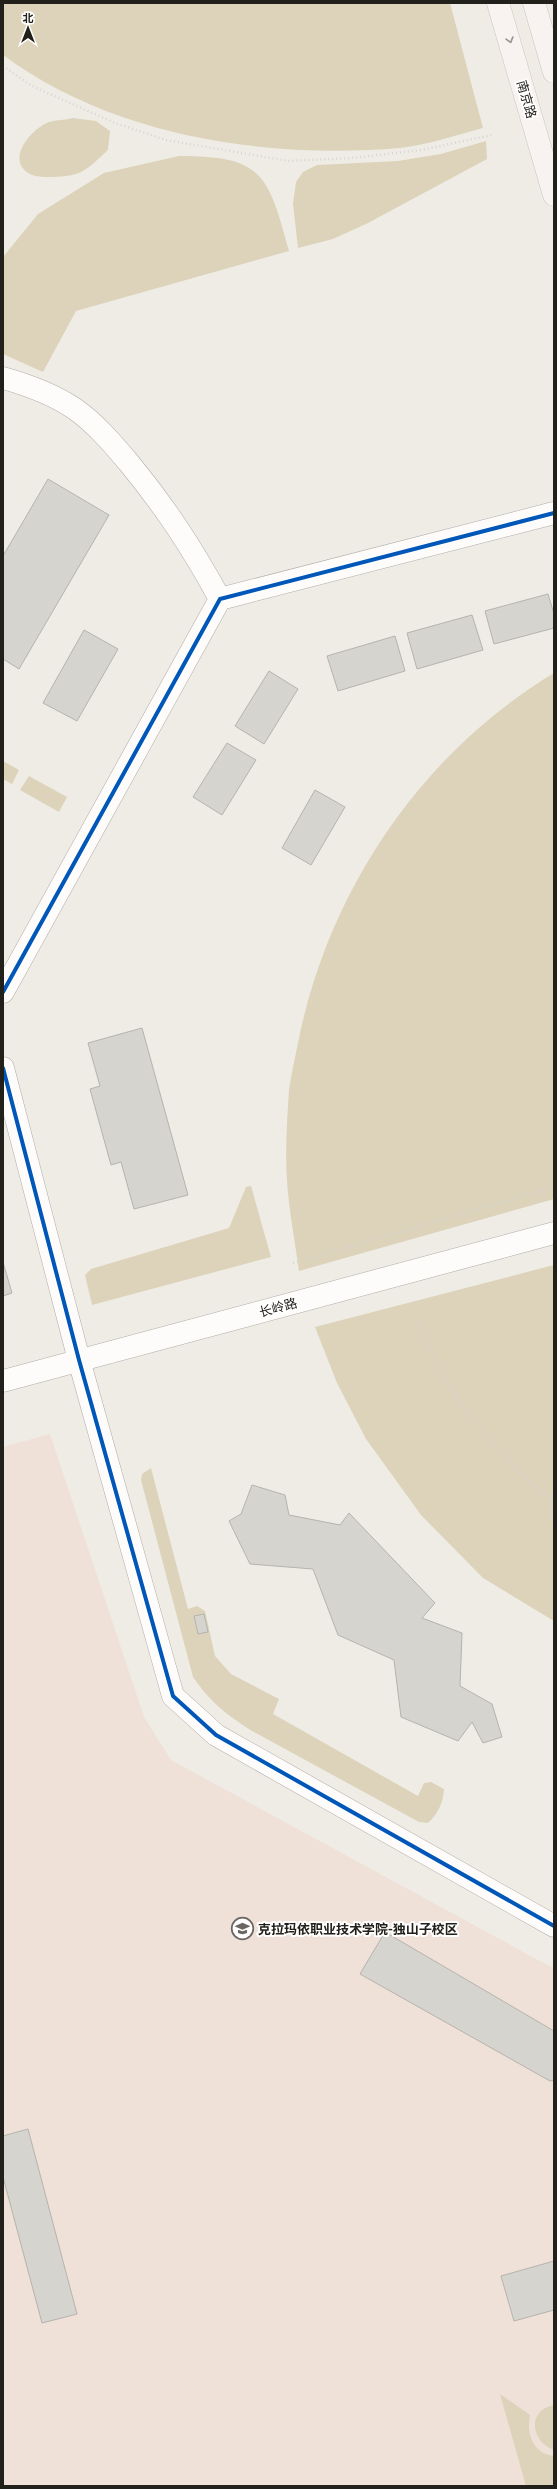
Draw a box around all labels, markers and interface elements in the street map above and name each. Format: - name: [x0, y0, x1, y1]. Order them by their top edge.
- north arrow: [8, 8, 48, 48]
- text: 北: [23, 12, 34, 25]
- one-way arrow: [505, 36, 514, 43]
- street label: 南京路: [514, 78, 539, 120]
- street label: 长岭路: [257, 1295, 299, 1320]
- school or university icon: 克拉玛依职业技术学院-独山子校区: [229, 1916, 255, 1942]
- place label: 克拉玛依职业技术学院-独山子校区: [258, 1922, 458, 1937]

